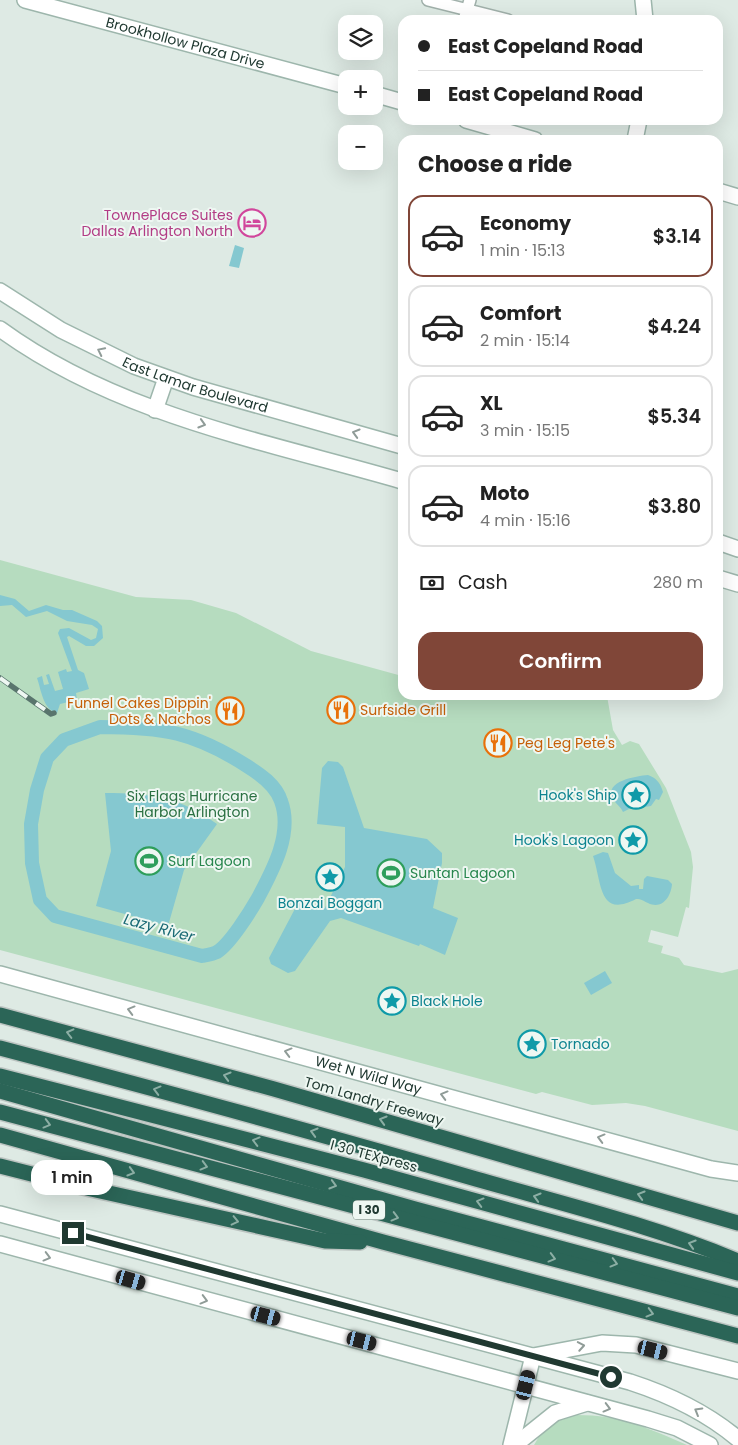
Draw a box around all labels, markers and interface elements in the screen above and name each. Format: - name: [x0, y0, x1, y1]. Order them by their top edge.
- street label: Brookhollow Plaza Drive: [104, 12, 267, 74]
- map controls: [338, 15, 383, 170]
- button: layers: [338, 15, 383, 60]
- text: East Copeland Road: [448, 33, 643, 60]
- button: +: [338, 70, 383, 115]
- text: East Copeland Road: [448, 81, 643, 108]
- button: −: [338, 125, 383, 170]
- text: Choose a ride: [418, 149, 572, 180]
- place label: TownePlace Suites Dallas Arlington North: [81, 205, 233, 241]
- hotel icon: TownePlace Suites Dallas Arlington North: [237, 208, 267, 238]
- text: Economy: [480, 210, 571, 237]
- icon: car: [420, 214, 465, 259]
- text: $3.14: [653, 223, 701, 250]
- text: 1 min · 15:13: [480, 239, 565, 262]
- text: Comfort: [480, 300, 562, 327]
- icon: car: [420, 304, 465, 349]
- text: $4.24: [648, 313, 701, 340]
- text: 2 min · 15:14: [480, 329, 570, 352]
- one-way arrow: [97, 347, 106, 357]
- street label: East Lamar Boulevard: [119, 352, 270, 418]
- text: XL: [480, 390, 503, 417]
- icon: car: [420, 394, 465, 439]
- text: $5.34: [647, 403, 701, 430]
- one-way arrow: [197, 419, 206, 429]
- text: 3 min · 15:15: [480, 419, 570, 442]
- one-way arrow: [352, 428, 360, 438]
- text: Moto: [480, 480, 529, 507]
- icon: car: [420, 484, 465, 529]
- text: $3.80: [648, 493, 701, 520]
- text: 4 min · 15:16: [480, 509, 571, 532]
- icon: cash: [418, 569, 446, 597]
- text: Cash: [458, 569, 508, 596]
- text: 280 m: [653, 571, 703, 594]
- button: Confirm: [418, 632, 703, 690]
- place label: Funnel Cakes Dippin' Dots & Nachos: [67, 693, 211, 729]
- restaurant icon: Surfside Grill: [326, 695, 356, 725]
- restaurant icon: Funnel Cakes Dippin' Dots & Nachos: [215, 696, 245, 726]
- place label: Surfside Grill: [360, 700, 446, 720]
- restaurant icon: Peg Leg Pete's: [483, 728, 513, 758]
- place label: Peg Leg Pete's: [517, 733, 615, 753]
- place icon: Hook's Ship: [621, 780, 651, 810]
- place label: Hook's Ship: [539, 785, 617, 805]
- park label: Six Flags Hurricane Harbor Arlington: [127, 786, 258, 822]
- place icon: Hook's Lagoon: [618, 825, 648, 855]
- place label: Hook's Lagoon: [514, 830, 614, 850]
- sports icon: Surf Lagoon: [134, 846, 164, 876]
- place label: Surf Lagoon: [168, 851, 251, 871]
- sports icon: Suntan Lagoon: [376, 858, 406, 888]
- place icon: Bonzai Boggan: [315, 862, 345, 892]
- place label: Suntan Lagoon: [410, 863, 515, 883]
- place label: Bonzai Boggan: [278, 893, 382, 913]
- water label: Lazy River: [121, 908, 197, 947]
- place icon: Black Hole: [377, 986, 407, 1016]
- place label: Black Hole: [411, 991, 483, 1011]
- one-way arrow: [127, 1005, 135, 1015]
- one-way arrow: [66, 1028, 75, 1039]
- place icon: Tornado: [517, 1029, 547, 1059]
- place label: Tornado: [551, 1034, 610, 1054]
- one-way arrow: [284, 1048, 292, 1058]
- street label: Wet N Wild Way: [313, 1051, 424, 1099]
- one-way arrow: [223, 1071, 232, 1081]
- street label: Tom Landry Freeway: [302, 1072, 446, 1130]
- one-way arrow: [153, 1085, 161, 1095]
- one-way arrow: [441, 1091, 449, 1101]
- one-way arrow: [380, 1116, 388, 1126]
- one-way arrow: [43, 1119, 51, 1129]
- one-way arrow: [310, 1128, 318, 1138]
- one-way arrow: [597, 1133, 606, 1144]
- street label: I 30 TEXpress: [328, 1135, 420, 1177]
- one-way arrow: [252, 1137, 260, 1147]
- callout: 1 min: [32, 1160, 114, 1196]
- one-way arrow: [200, 1160, 209, 1171]
- text: 1 min: [51, 1166, 93, 1189]
- one-way arrow: [127, 1166, 135, 1176]
- one-way arrow: [329, 1180, 337, 1190]
- one-way arrow: [637, 1190, 645, 1200]
- one-way arrow: [533, 1192, 541, 1202]
- one-way arrow: [476, 1197, 485, 1208]
- road number: I 30: [353, 1200, 385, 1220]
- one-way arrow: [391, 1211, 400, 1222]
- one-way arrow: [230, 1215, 239, 1226]
- route end: [62, 1222, 84, 1244]
- one-way arrow: [689, 1239, 697, 1249]
- one-way arrow: [43, 1251, 51, 1262]
- one-way arrow: [548, 1253, 556, 1263]
- one-way arrow: [609, 1257, 618, 1268]
- car: [114, 1269, 147, 1291]
- one-way arrow: [199, 1294, 208, 1305]
- car: [249, 1305, 282, 1327]
- one-way arrow: [645, 1307, 654, 1318]
- car: [345, 1330, 378, 1352]
- car: [636, 1339, 669, 1361]
- one-way arrow: [578, 1341, 586, 1352]
- route start: [600, 1366, 622, 1388]
- car: [515, 1369, 536, 1401]
- one-way arrow: [603, 1402, 612, 1413]
- one-way arrow: [694, 1407, 703, 1417]

